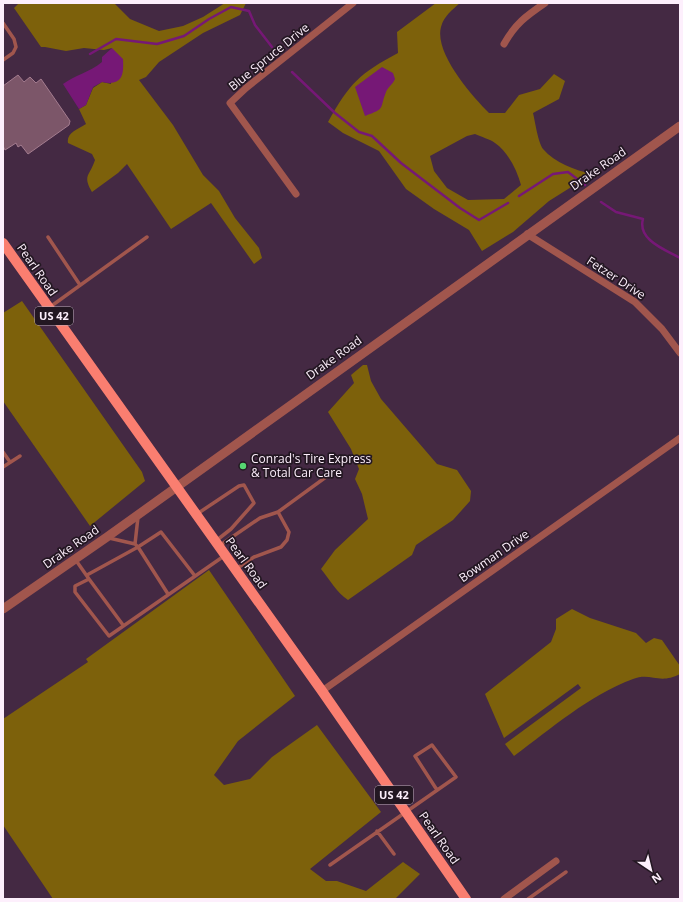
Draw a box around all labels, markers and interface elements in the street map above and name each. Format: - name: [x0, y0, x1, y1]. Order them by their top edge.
- street label: Blue Spruce Drive: [225, 19, 313, 94]
- street label: Drake Road: [566, 143, 629, 194]
- street label: Pearl Road: [13, 240, 62, 299]
- street label: Fetzer Drive: [584, 252, 649, 303]
- road number: US 42: [35, 307, 73, 325]
- street label: Drake Road: [302, 332, 365, 384]
- place label: Conrad's Tire Express & Total Car Care: [251, 450, 372, 481]
- marker: Conrad's Tire Express & Total Car Care: [238, 461, 248, 471]
- street label: Drake Road: [39, 521, 102, 572]
- street label: Bowman Drive: [455, 525, 532, 586]
- street label: Pearl Road: [222, 533, 271, 592]
- road number: US 42: [375, 786, 413, 804]
- street label: Pearl Road: [415, 808, 464, 867]
- north arrow: [631, 850, 671, 890]
- text: N: [649, 870, 665, 887]

